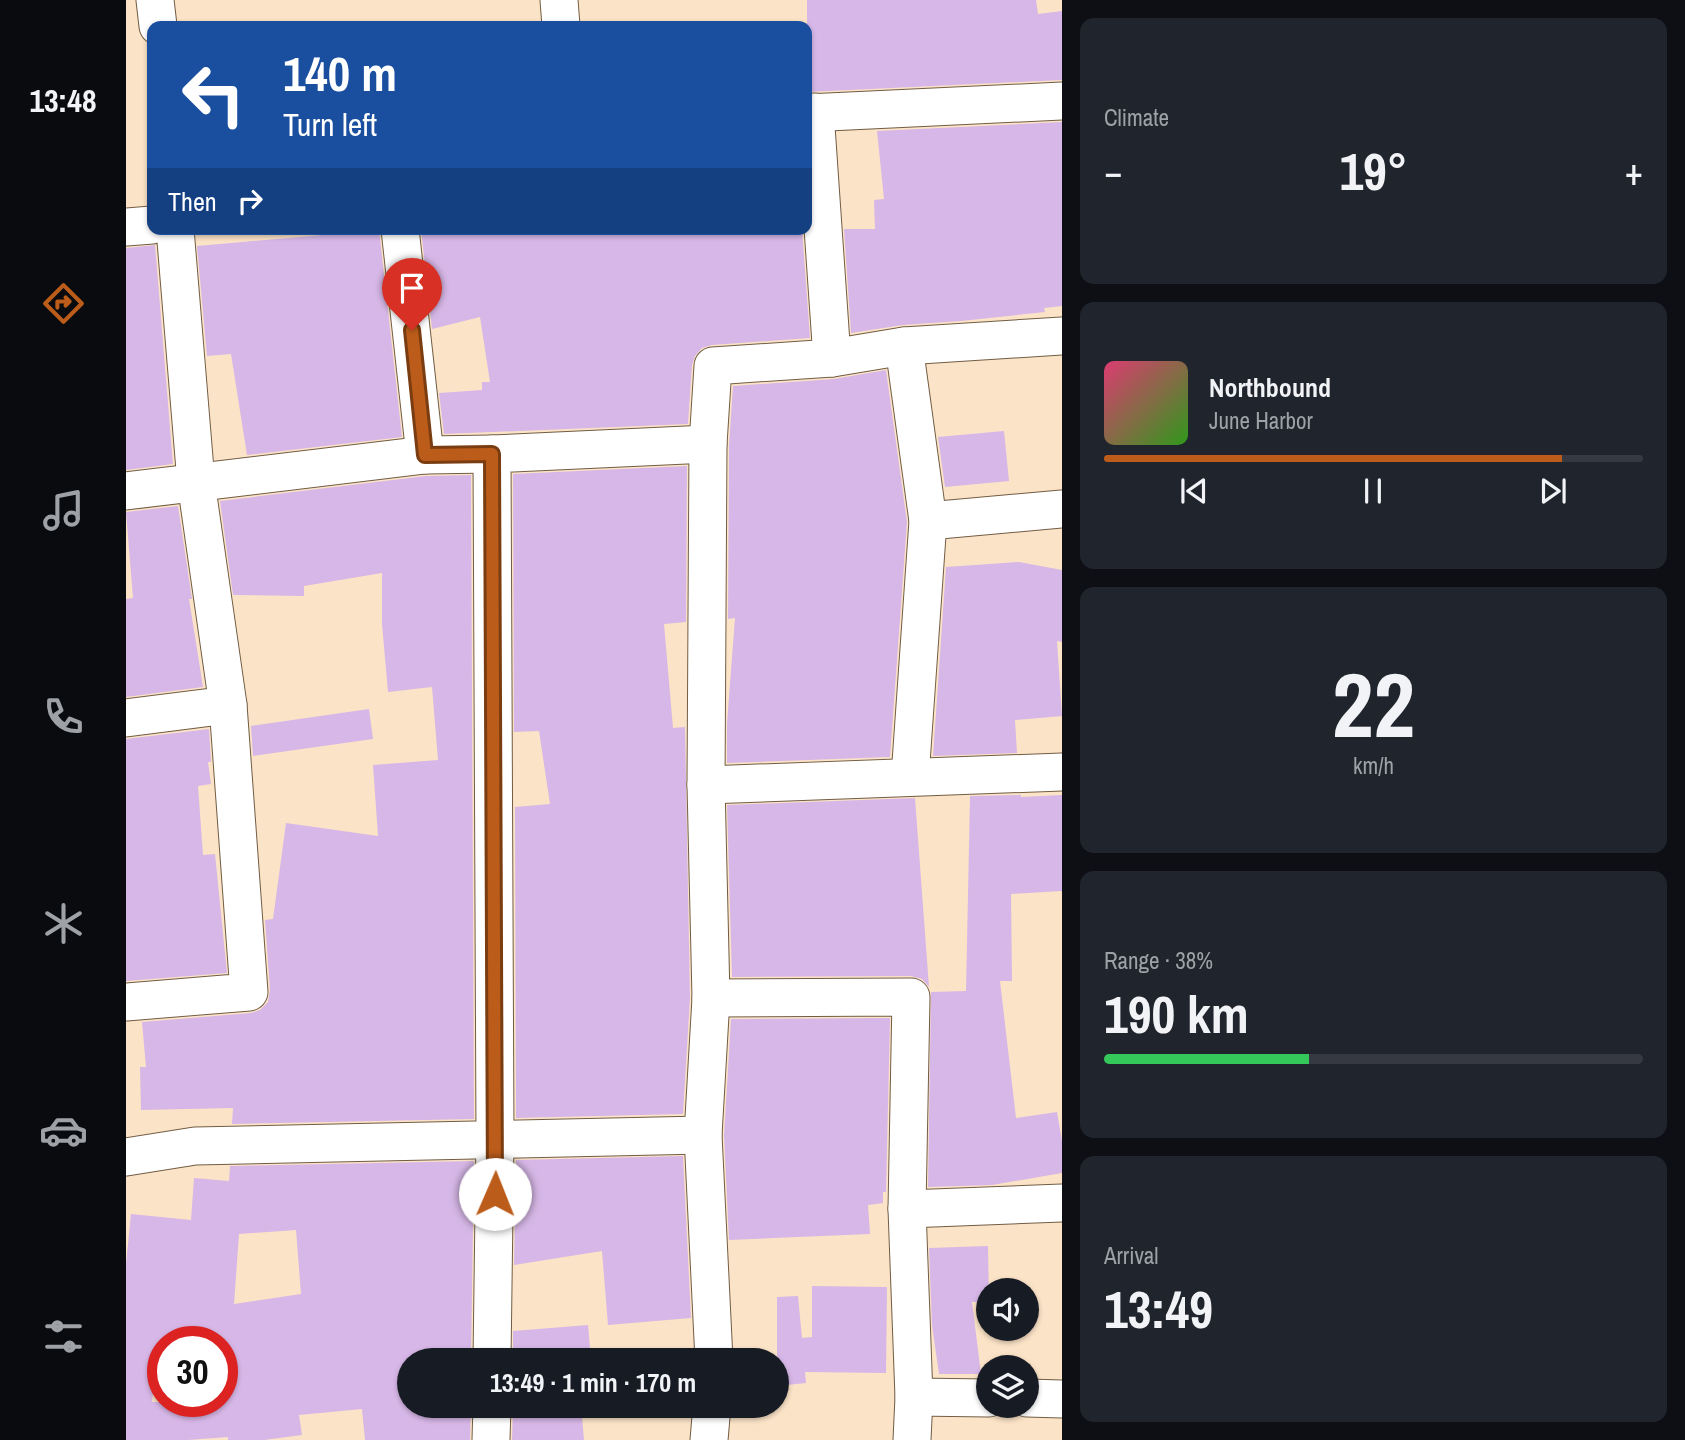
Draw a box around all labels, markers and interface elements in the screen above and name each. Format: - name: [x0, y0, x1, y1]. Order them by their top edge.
- text: 140 m: [283, 40, 397, 106]
- icon: left: [168, 49, 259, 140]
- text: 13:48: [29, 79, 97, 122]
- text: Climate: [1104, 102, 1169, 133]
- text: Turn left: [283, 103, 377, 146]
- text: 19°: [1339, 136, 1408, 206]
- text: −: [1104, 146, 1122, 197]
- text: +: [1625, 146, 1643, 197]
- icon: right: [231, 182, 269, 220]
- text: Then: [168, 184, 217, 219]
- pin: [382, 258, 442, 330]
- icon: arrive: [393, 269, 431, 307]
- icon: directions: [39, 279, 88, 328]
- text: Northbound: [1209, 370, 1331, 405]
- text: June Harbor: [1209, 405, 1313, 436]
- icon: previous: [1175, 472, 1213, 510]
- icon: pause: [1354, 472, 1392, 510]
- icon: next: [1534, 472, 1572, 510]
- icon: music: [39, 486, 88, 535]
- text: 22: [1332, 643, 1415, 765]
- icon: phone: [39, 692, 88, 741]
- text: km/h: [1353, 750, 1394, 781]
- icon: climate: [39, 899, 88, 948]
- text: Range · 38%: [1104, 945, 1213, 976]
- text: 190 km: [1104, 979, 1249, 1049]
- icon: car: [39, 1106, 88, 1155]
- position arrow: [458, 1157, 532, 1231]
- text: Arrival: [1104, 1240, 1159, 1271]
- text: 13:49: [1104, 1274, 1213, 1344]
- map controls: [976, 1278, 1039, 1418]
- button: sound: [976, 1278, 1039, 1341]
- icon: filters: [39, 1312, 88, 1361]
- speed limit sign: 30: [147, 1326, 238, 1417]
- button: layers: [976, 1355, 1039, 1418]
- text: 13:49 · 1 min · 170 m: [490, 1365, 696, 1400]

